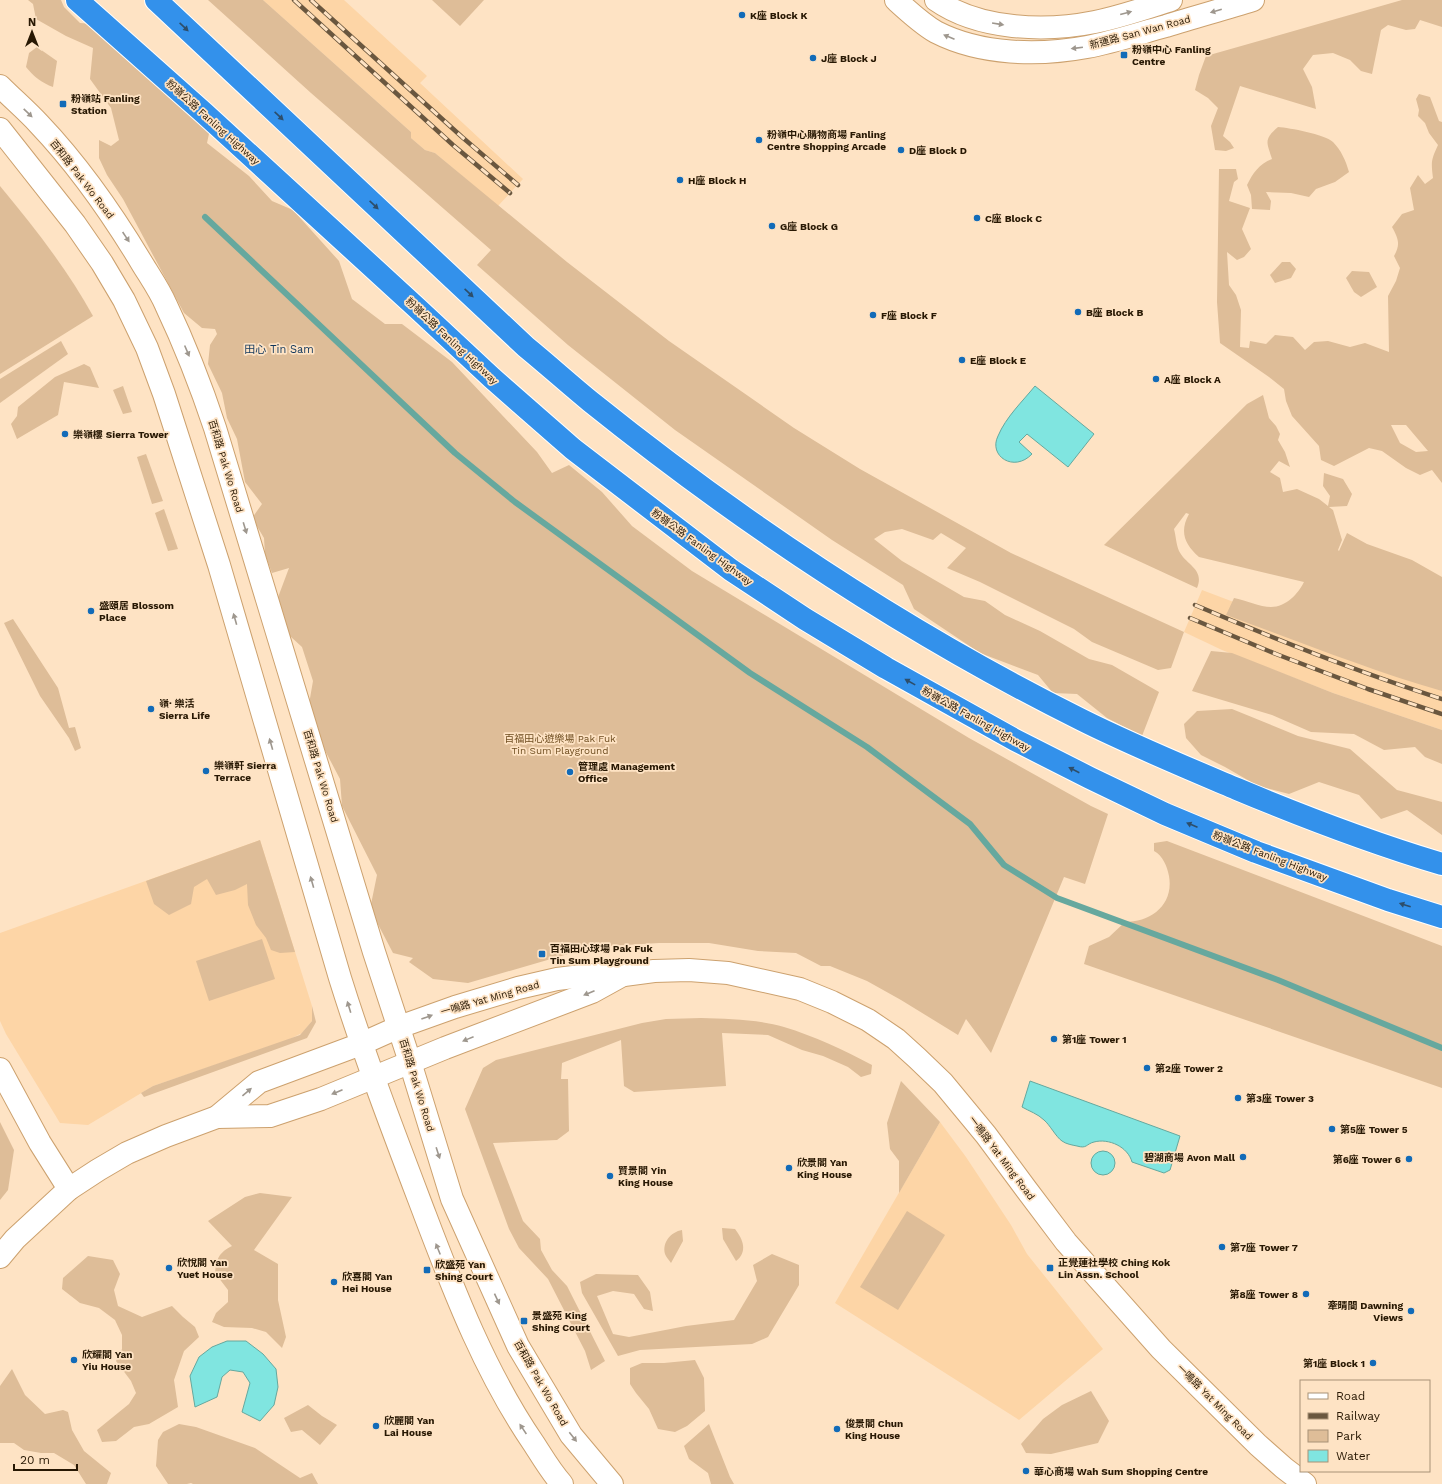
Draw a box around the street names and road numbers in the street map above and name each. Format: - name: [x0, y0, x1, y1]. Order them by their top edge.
- street label: 新運路 San Wan Road: [1089, 13, 1191, 51]
- street label: 粉嶺公路 Fanling Highway: [164, 77, 263, 167]
- street label: 百和路 Pak Wo Road: [48, 137, 116, 221]
- street label: 粉嶺公路 Fanling Highway: [404, 295, 501, 387]
- street label: 百和路 Pak Wo Road: [207, 418, 245, 514]
- street label: 粉嶺公路 Fanling Highway: [650, 507, 755, 588]
- street label: 粉嶺公路 Fanling Highway: [920, 685, 1033, 754]
- street label: 百和路 Pak Wo Road: [302, 728, 340, 824]
- street label: 粉嶺公路 Fanling Highway: [1211, 829, 1330, 883]
- street label: 一鳴路 Yat Ming Road: [440, 979, 540, 1017]
- street label: 百和路 Pak Wo Road: [398, 1037, 436, 1133]
- street label: 一鳴路 Yat Ming Road: [967, 1114, 1037, 1202]
- street label: 百和路 Pak Wo Road: [512, 1338, 570, 1428]
- street label: 一鳴路 Yat Ming Road: [1175, 1362, 1255, 1442]

